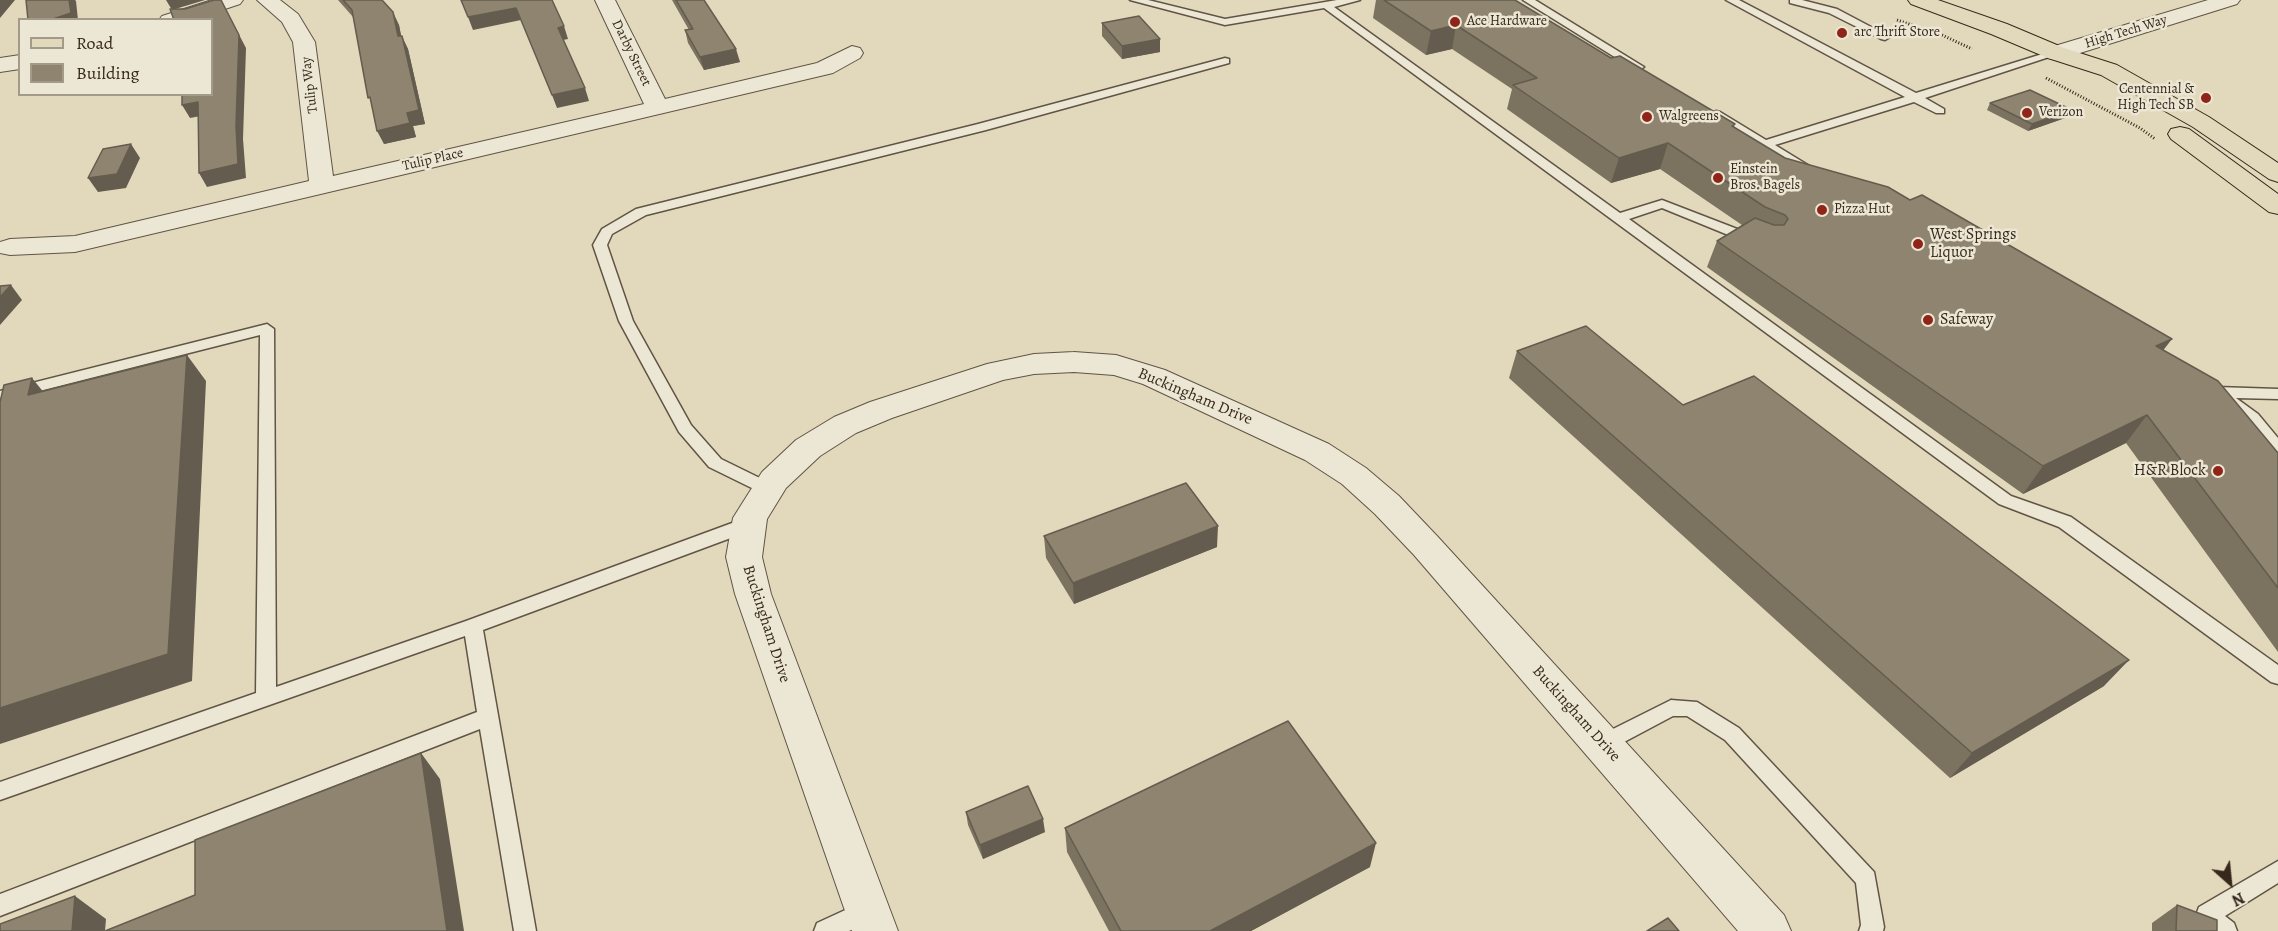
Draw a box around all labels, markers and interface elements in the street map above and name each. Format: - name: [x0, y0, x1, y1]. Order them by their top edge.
- street label: High Tech Way: [2083, 11, 2169, 53]
- place label: Ace Hardware: [1467, 14, 1547, 30]
- marker: Ace Hardware: [1448, 15, 1462, 29]
- street label: Darby Street: [608, 17, 654, 89]
- legend: [18, 18, 213, 96]
- place label: arc Thrift Store: [1854, 25, 1940, 41]
- marker: arc Thrift Store: [1835, 26, 1849, 40]
- text: Road: [76, 31, 113, 55]
- street label: Tulip Way: [298, 56, 322, 114]
- text: Building: [76, 61, 140, 85]
- place label: Centennial & High Tech SB: [2117, 82, 2194, 114]
- marker: Centennial & High Tech SB: [2199, 91, 2213, 105]
- place label: Verizon: [2039, 105, 2083, 121]
- marker: Verizon: [2020, 106, 2034, 120]
- place label: Walgreens: [1659, 109, 1719, 125]
- marker: Walgreens: [1640, 110, 1654, 124]
- street label: Tulip Place: [401, 145, 465, 175]
- place label: Einstein Bros. Bagels: [1730, 162, 1800, 194]
- marker: Einstein Bros. Bagels: [1711, 171, 1725, 185]
- place label: Pizza Hut: [1834, 202, 1890, 218]
- marker: Pizza Hut: [1815, 203, 1829, 217]
- place label: West Springs Liquor: [1930, 225, 2017, 263]
- marker: West Springs Liquor: [1911, 237, 1925, 251]
- place label: Safeway: [1940, 310, 1993, 330]
- marker: Safeway: [1921, 313, 1935, 327]
- street label: Buckingham Drive: [1135, 364, 1255, 430]
- place label: H&R Block: [2134, 461, 2206, 481]
- marker: H&R Block: [2211, 464, 2225, 478]
- street label: Buckingham Drive: [738, 563, 794, 685]
- street label: Buckingham Drive: [1528, 662, 1624, 766]
- north arrow: [2200, 853, 2260, 913]
- text: N: [2228, 887, 2248, 911]

